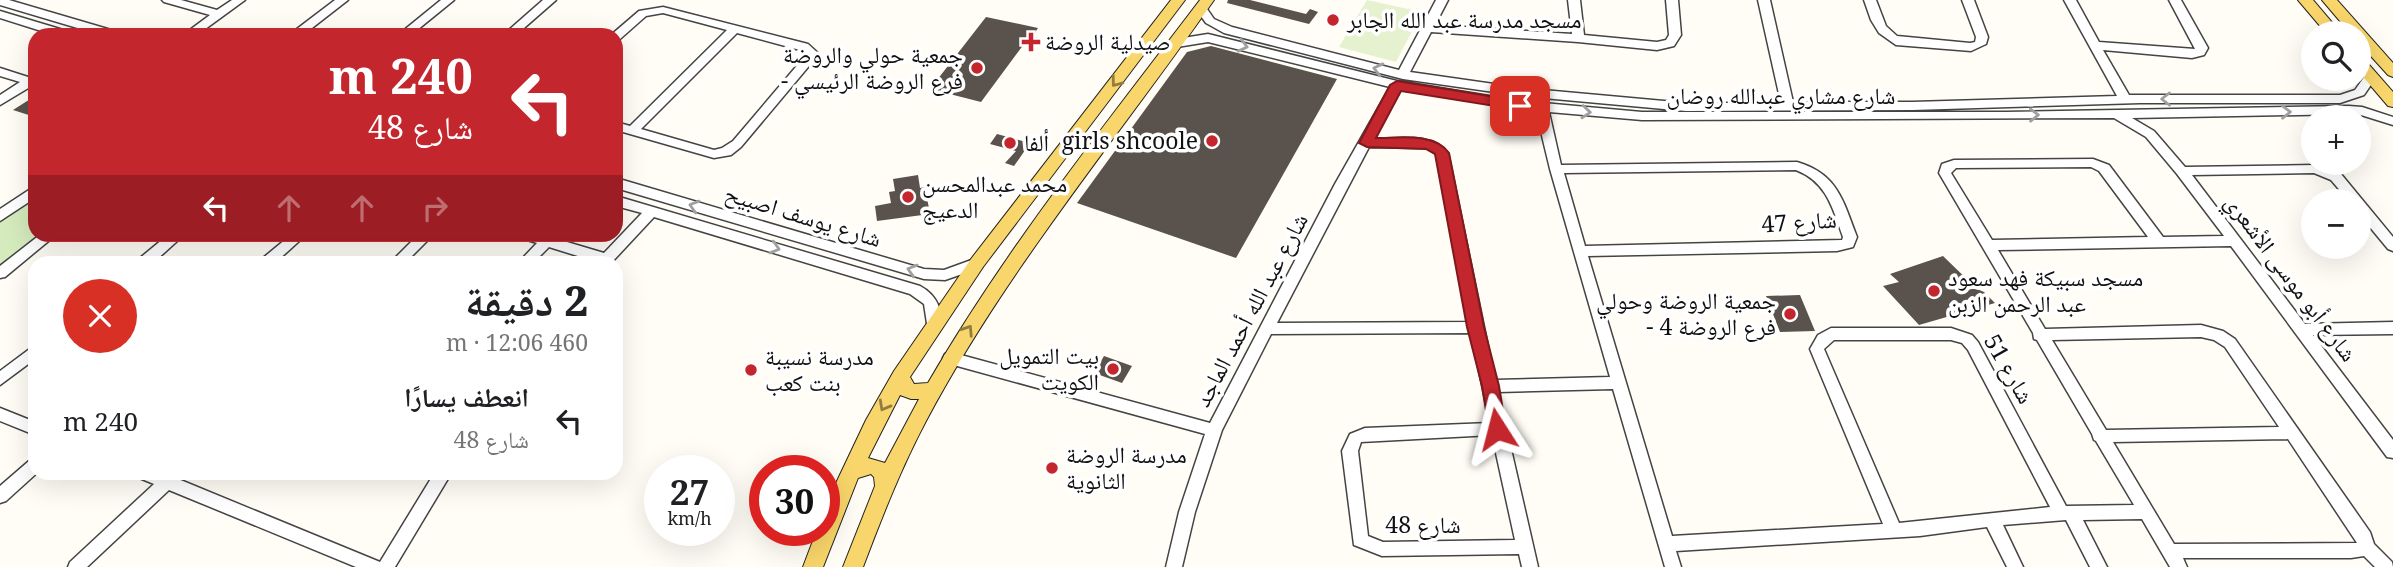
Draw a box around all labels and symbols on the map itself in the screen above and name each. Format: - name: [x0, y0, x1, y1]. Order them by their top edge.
- place label: مسجد مدرسة عبد الله الجابر: [1346, 3, 1581, 35]
- marker: مسجد مدرسة عبد الله الجابر: [1325, 12, 1341, 28]
- place label: صيدلية الروضة: [1045, 25, 1171, 57]
- marker: صيدلية الروضة: [1023, 34, 1039, 50]
- place label: جمعية حولي والروضة - فرع الروضة الرئيسي: [781, 38, 963, 100]
- one-way arrow: [1237, 38, 1249, 52]
- marker: جمعية حولي والروضة - فرع الروضة الرئيسي: [969, 60, 985, 76]
- one-way arrow: [1372, 63, 1384, 77]
- one-way arrow: [1111, 75, 1124, 87]
- pin: [1490, 76, 1550, 136]
- street label: شارع مشاري عبدالله روضان: [1667, 79, 1895, 115]
- one-way arrow: [2160, 91, 2171, 107]
- one-way arrow: [1581, 104, 1592, 119]
- one-way arrow: [2281, 104, 2292, 119]
- one-way arrow: [2029, 108, 2040, 123]
- place label: girls shcoole: [1062, 124, 1198, 156]
- place label: ألفا: [1024, 126, 1049, 158]
- marker: girls shcoole: [1204, 133, 1220, 149]
- marker: ألفا: [1002, 135, 1018, 151]
- place label: محمد عبدالمحسن الدعيج: [922, 167, 1067, 225]
- street label: شارع يوسف اصبيح: [721, 176, 885, 254]
- street label: شارع أبو موسى الأشعري: [2215, 187, 2365, 370]
- marker: محمد عبدالمحسن الدعيج: [900, 189, 916, 205]
- one-way arrow: [688, 199, 700, 214]
- street label: شارع 47: [1760, 202, 1838, 240]
- street label: شارع عبد الله أحمد الماجد: [1186, 207, 1315, 412]
- one-way arrow: [769, 239, 781, 254]
- place label: مسجد سبيكة فهد سعود عبد الرحمن الزبن: [1948, 261, 2143, 319]
- one-way arrow: [906, 264, 918, 279]
- marker: مسجد سبيكة فهد سعود عبد الرحمن الزبن: [1926, 283, 1942, 299]
- place label: جمعية الروضة وحولي - فرع الروضة 4: [1596, 284, 1776, 342]
- marker: جمعية الروضة وحولي - فرع الروضة 4: [1782, 306, 1798, 322]
- one-way arrow: [960, 325, 972, 338]
- street label: شارع 51: [1977, 328, 2043, 409]
- place label: بيت التمويل الكويت: [999, 339, 1099, 397]
- place label: مدرسة نسيبة بنت كعب: [765, 340, 874, 398]
- marker: بيت التمويل الكويت: [1105, 361, 1121, 377]
- marker: مدرسة نسيبة بنت كعب: [743, 362, 759, 378]
- position arrow: [1460, 392, 1534, 466]
- one-way arrow: [879, 399, 892, 412]
- place label: مدرسة الروضة الثانوية: [1066, 438, 1187, 496]
- speed limit sign: 30: [749, 455, 840, 546]
- marker: مدرسة الروضة الثانوية: [1044, 460, 1060, 476]
- street label: شارع 48: [1385, 508, 1461, 540]

